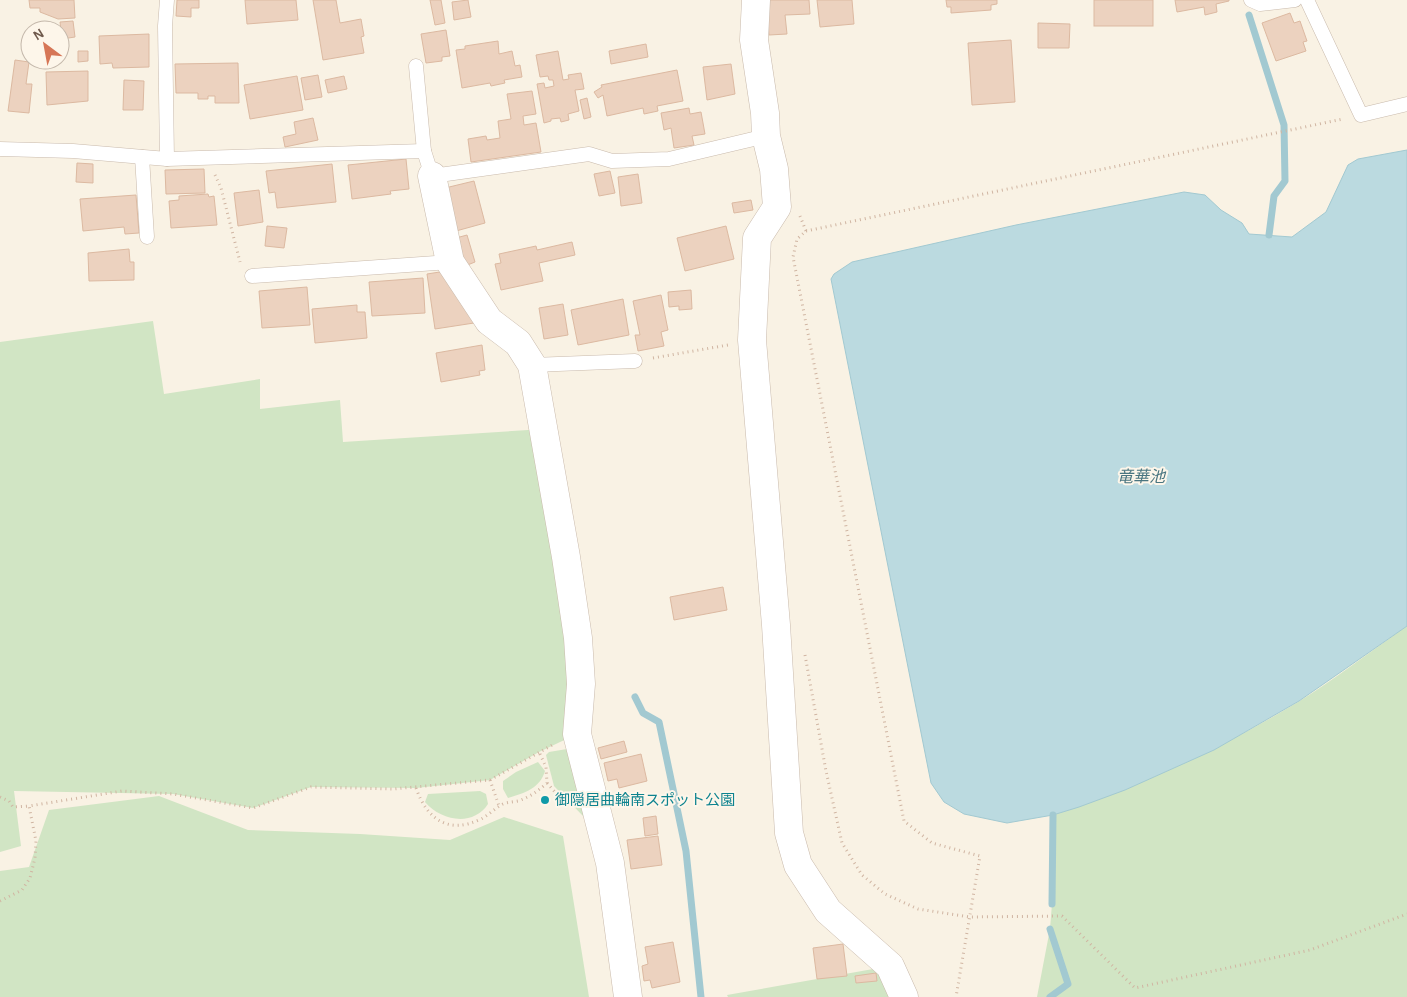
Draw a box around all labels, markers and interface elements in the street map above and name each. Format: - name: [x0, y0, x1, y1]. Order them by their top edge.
- north arrow: [20, 20, 70, 70]
- text: N: [31, 26, 46, 43]
- water label: 竜華池: [1117, 468, 1167, 485]
- place label: 御隠居曲輪南スポット公園: [555, 791, 735, 808]
- marker: 御隠居曲輪南スポット公園: [539, 794, 551, 806]

